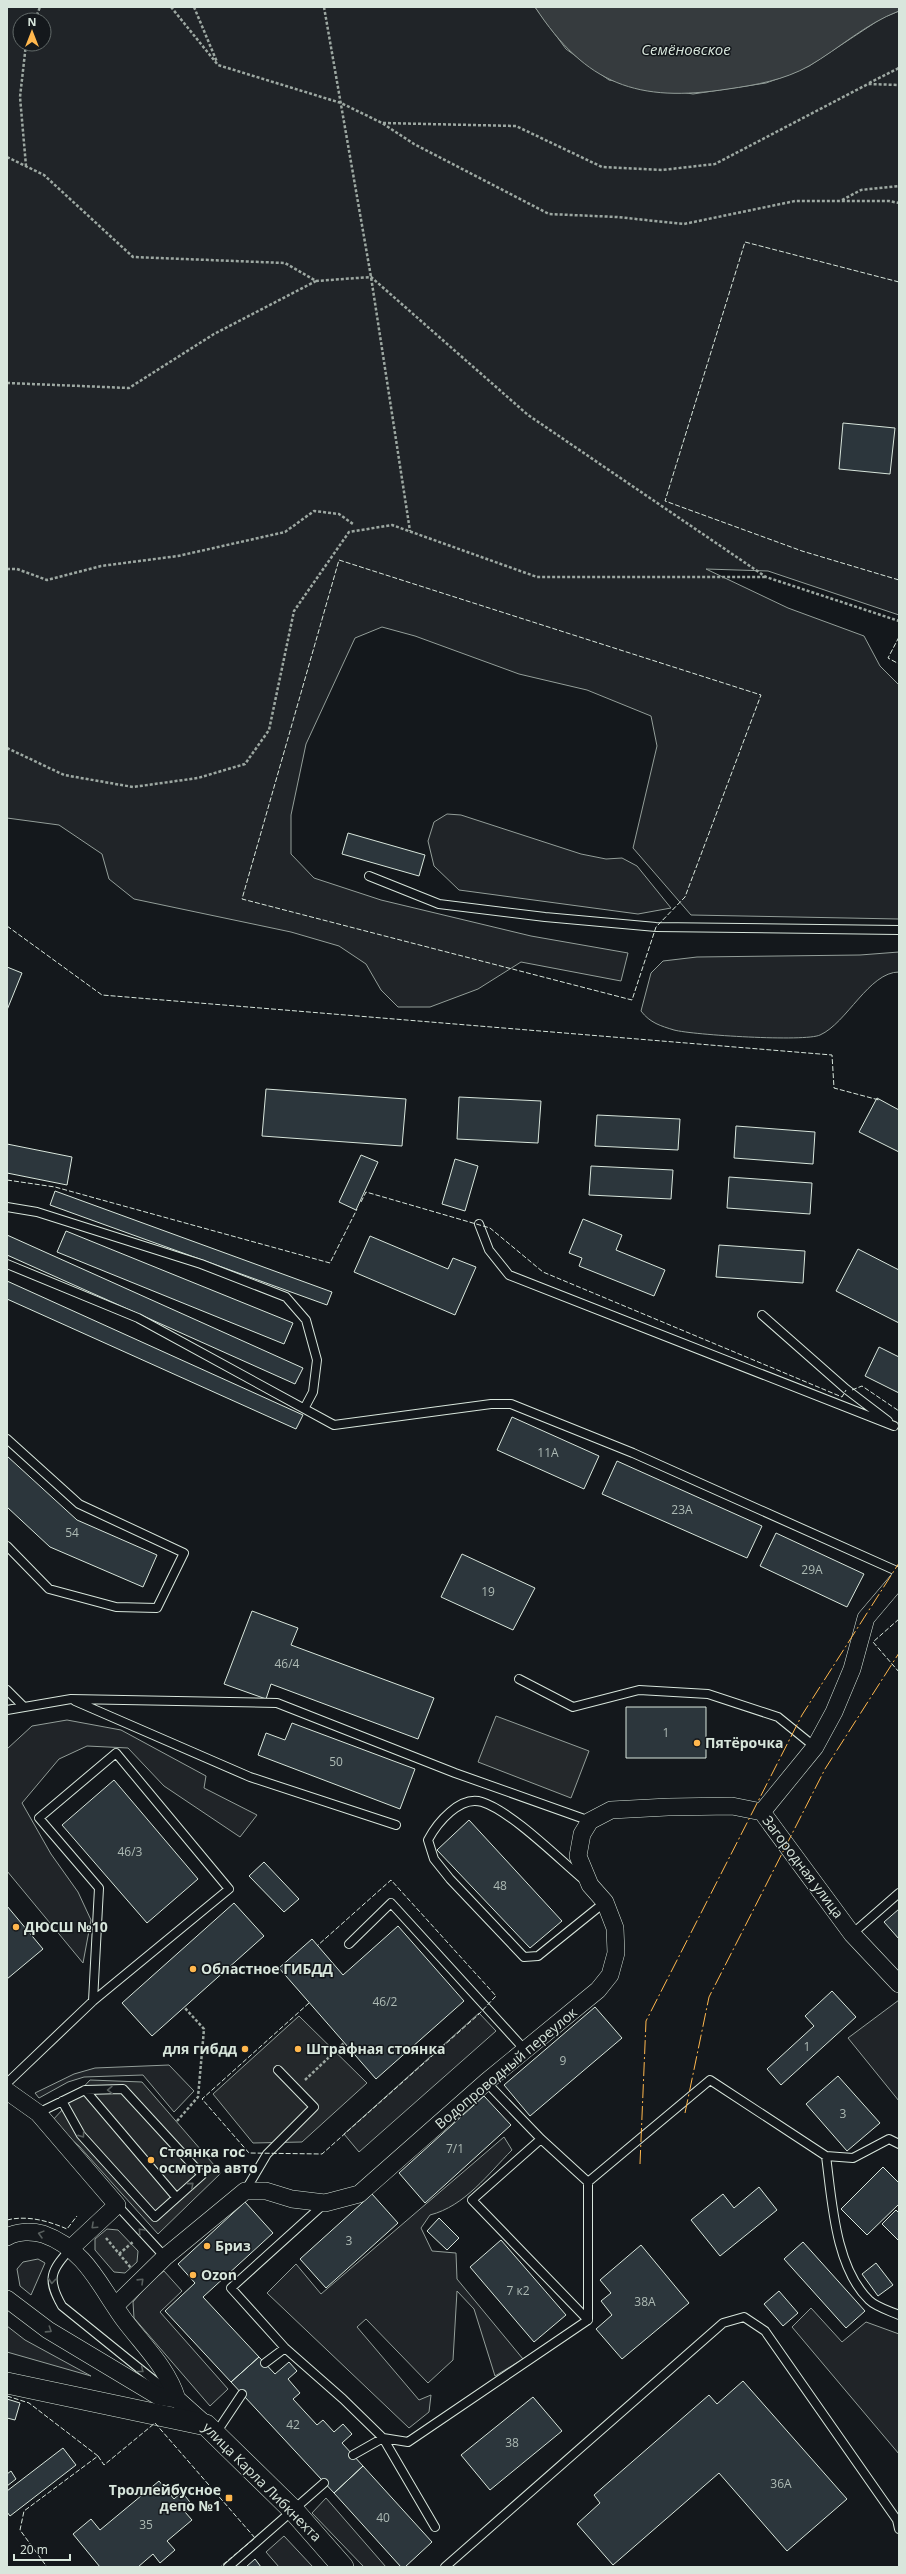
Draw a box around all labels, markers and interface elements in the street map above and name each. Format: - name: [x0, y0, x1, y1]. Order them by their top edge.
- north arrow: [12, 12, 52, 52]
- text: N: [28, 14, 36, 29]
- water label: Семёновское: [641, 39, 731, 59]
- house number: 11А: [537, 1444, 559, 1461]
- house number: 23А: [671, 1501, 693, 1518]
- house number: 54: [65, 1524, 79, 1541]
- house number: 29А: [801, 1561, 823, 1578]
- house number: 19: [481, 1583, 495, 1600]
- house number: 46/4: [275, 1655, 300, 1672]
- house number: 1: [663, 1724, 669, 1741]
- place label: Пятёрочка: [705, 1733, 784, 1752]
- marker: Пятёрочка: [692, 1738, 702, 1748]
- house number: 50: [329, 1753, 343, 1770]
- street label: Загородная улица: [759, 1811, 848, 1922]
- house number: 46/3: [118, 1843, 143, 1860]
- house number: 48: [493, 1877, 507, 1894]
- place label: ДЮСШ №10: [24, 1917, 108, 1936]
- marker: ДЮСШ №10: [11, 1922, 21, 1932]
- place label: Областное ГИБДД: [201, 1959, 333, 1978]
- marker: Областное ГИБДД: [188, 1964, 198, 1974]
- house number: 46/2: [373, 1993, 398, 2010]
- street label: Водопроводный переулок: [431, 2002, 581, 2133]
- house number: 1: [804, 2038, 810, 2055]
- place label: для гибдд: [163, 2039, 238, 2058]
- place label: Штрафная стоянка: [306, 2039, 446, 2058]
- marker: для гибдд: [240, 2044, 250, 2054]
- marker: Штрафная стоянка: [293, 2044, 303, 2054]
- house number: 9: [560, 2052, 567, 2069]
- one-way arrow: [107, 2085, 113, 2094]
- house number: 3: [840, 2105, 847, 2122]
- one-way arrow: [77, 2130, 84, 2137]
- house number: 7/1: [446, 2140, 464, 2157]
- place label: Стоянка гос осмотра авто: [159, 2142, 258, 2177]
- marker: Стоянка гос осмотра авто: [146, 2155, 156, 2165]
- one-way arrow: [186, 2182, 193, 2189]
- one-way arrow: [91, 2221, 99, 2229]
- one-way arrow: [138, 2228, 146, 2236]
- one-way arrow: [38, 2231, 44, 2239]
- house number: 3: [346, 2232, 353, 2249]
- place label: Бриз: [215, 2236, 251, 2255]
- marker: Бриз: [202, 2241, 212, 2251]
- place label: Ozon: [201, 2265, 237, 2284]
- marker: Ozon: [188, 2270, 198, 2280]
- one-way arrow: [48, 2278, 57, 2284]
- one-way arrow: [136, 2279, 143, 2286]
- house number: 7 к2: [506, 2282, 530, 2299]
- house number: 38А: [634, 2293, 656, 2310]
- one-way arrow: [45, 2326, 52, 2333]
- one-way arrow: [136, 2366, 143, 2373]
- house number: 42: [286, 2416, 300, 2433]
- street label: улица Карла Либкнехта: [199, 2418, 326, 2545]
- house number: 38: [505, 2434, 519, 2451]
- house number: 36А: [770, 2475, 792, 2492]
- place label: Троллейбусное депо №1: [109, 2480, 221, 2515]
- marker: Троллейбусное депо №1: [224, 2493, 234, 2503]
- house number: 40: [376, 2509, 390, 2526]
- house number: 35: [139, 2516, 153, 2533]
- scale bar: [14, 2536, 70, 2562]
- text: 20 m: [20, 2541, 48, 2558]

